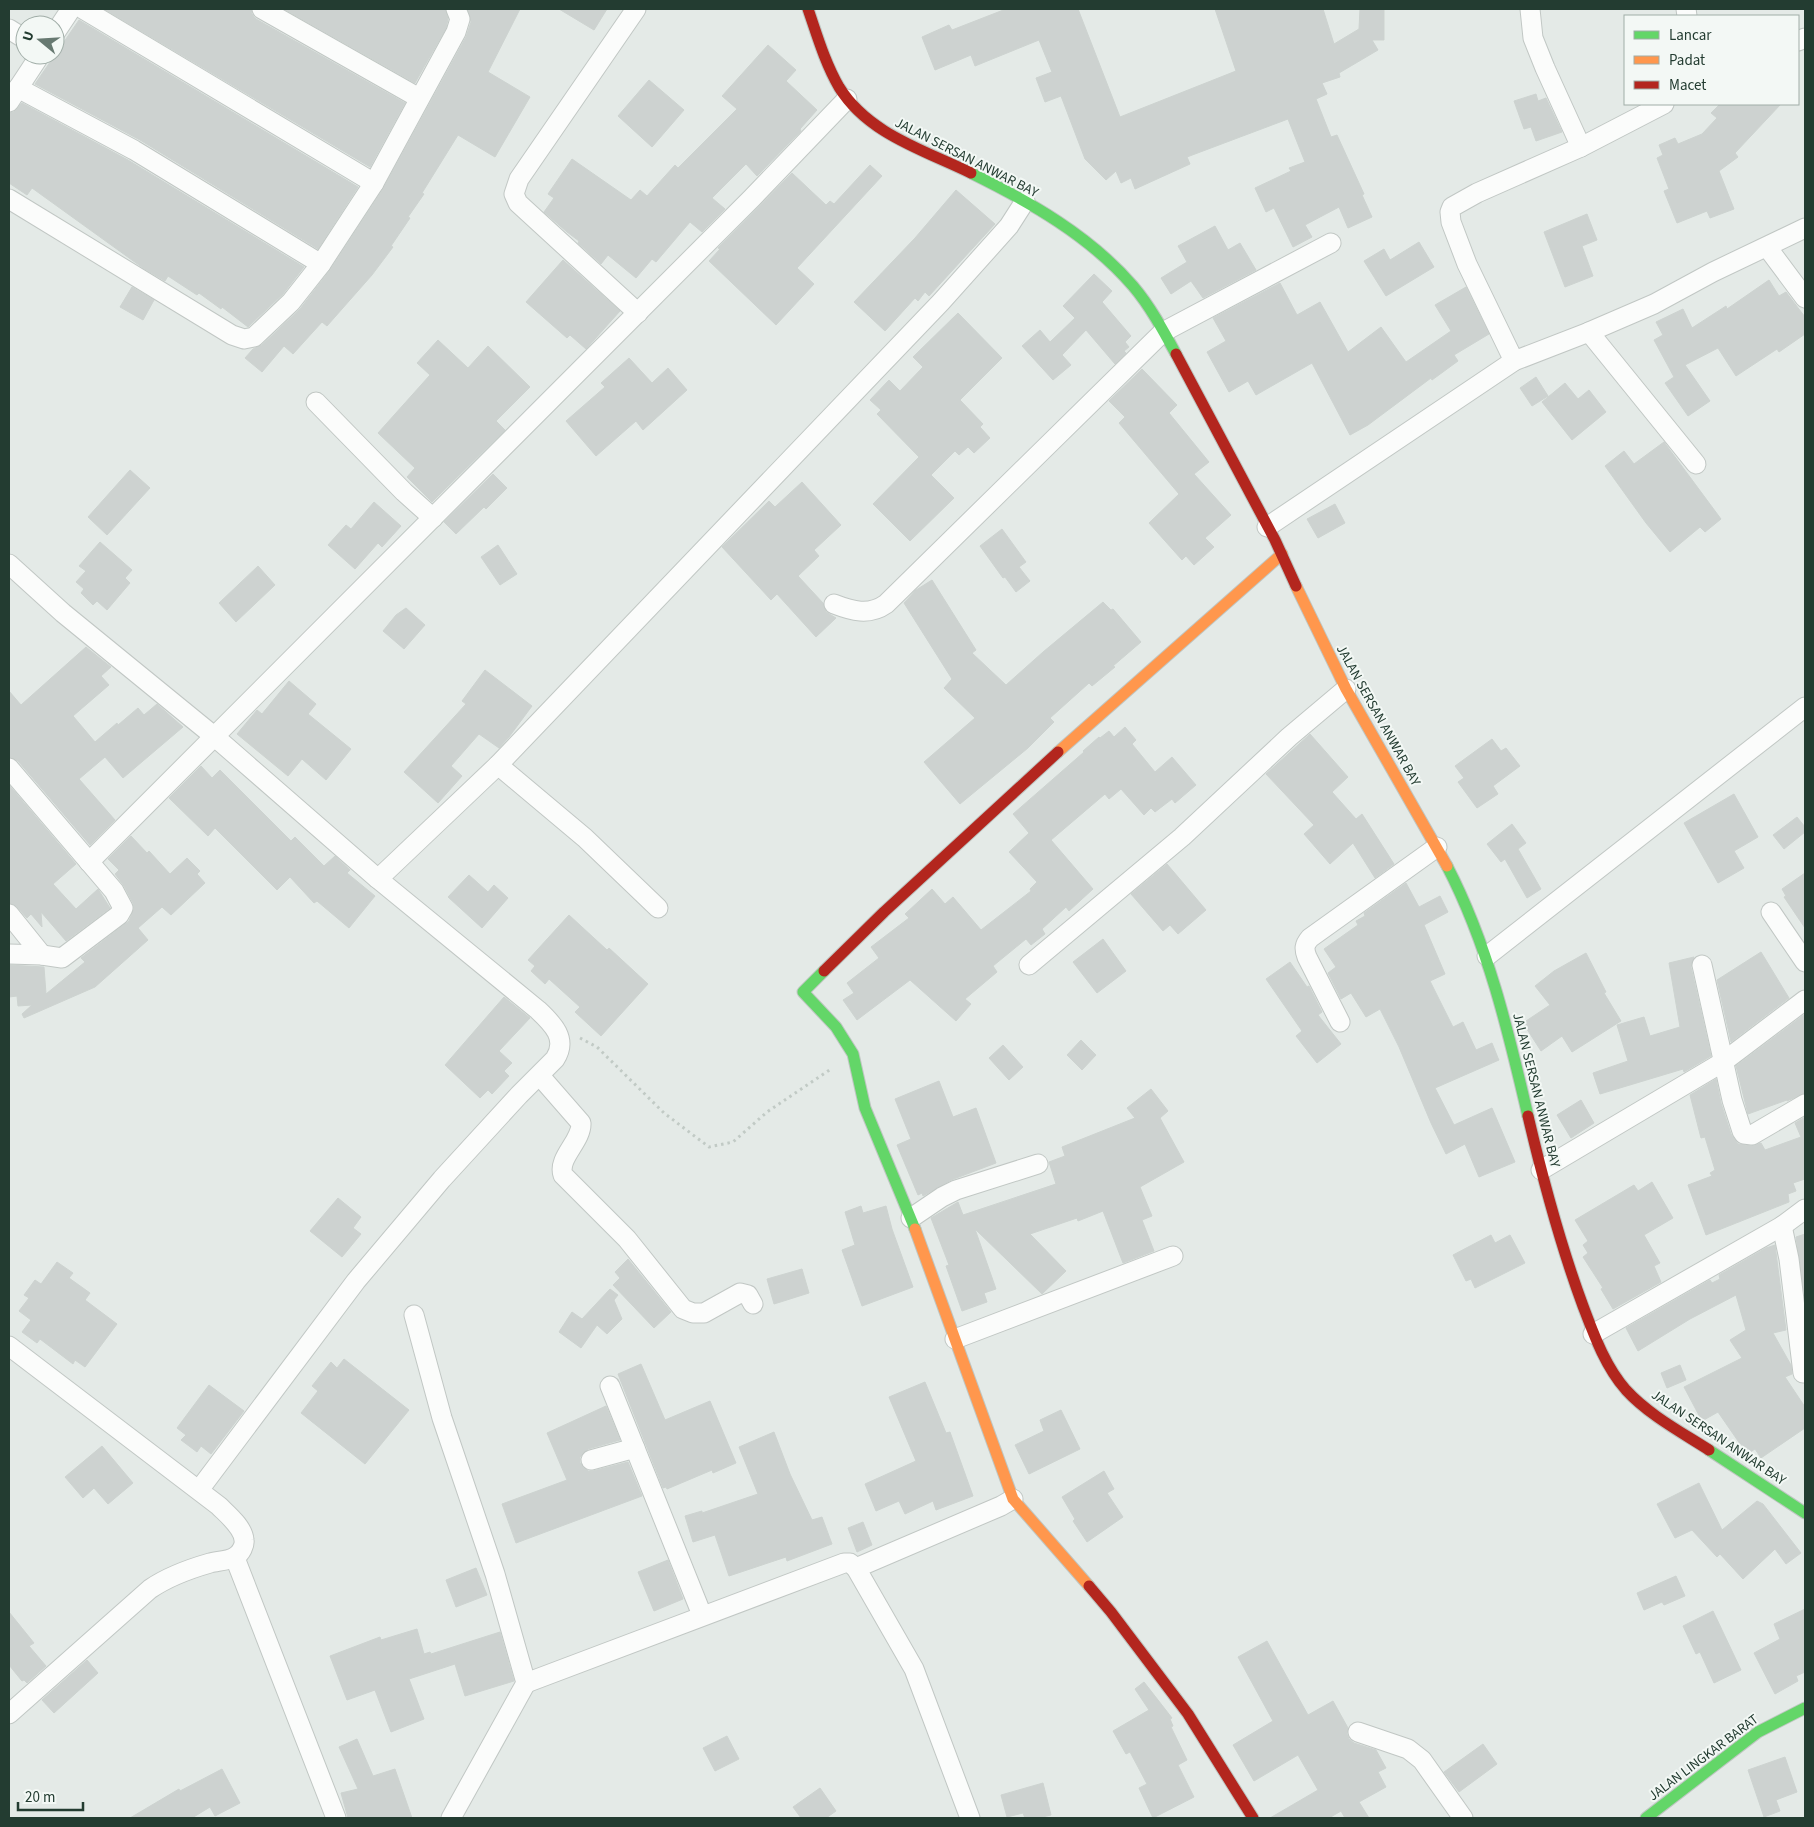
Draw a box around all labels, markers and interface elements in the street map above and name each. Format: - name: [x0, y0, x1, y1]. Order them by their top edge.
- north arrow: [15, 15, 65, 65]
- legend: [1624, 15, 1799, 105]
- text: Lancar: [1669, 25, 1712, 46]
- text: U: [18, 29, 40, 44]
- text: Padat: [1669, 50, 1705, 71]
- text: Macet: [1669, 75, 1706, 96]
- street label: JALAN SERSAN ANWAR BAY: [891, 113, 1042, 203]
- street label: JALAN SERSAN ANWAR BAY: [1331, 641, 1425, 790]
- street label: JALAN SERSAN ANWAR BAY: [1507, 1011, 1565, 1170]
- street label: JALAN SERSAN ANWAR BAY: [1647, 1385, 1790, 1491]
- street label: JALAN LINGKAR BARAT: [1644, 1709, 1763, 1806]
- scale bar: [18, 1780, 82, 1812]
- text: 20 m: [25, 1787, 55, 1808]

